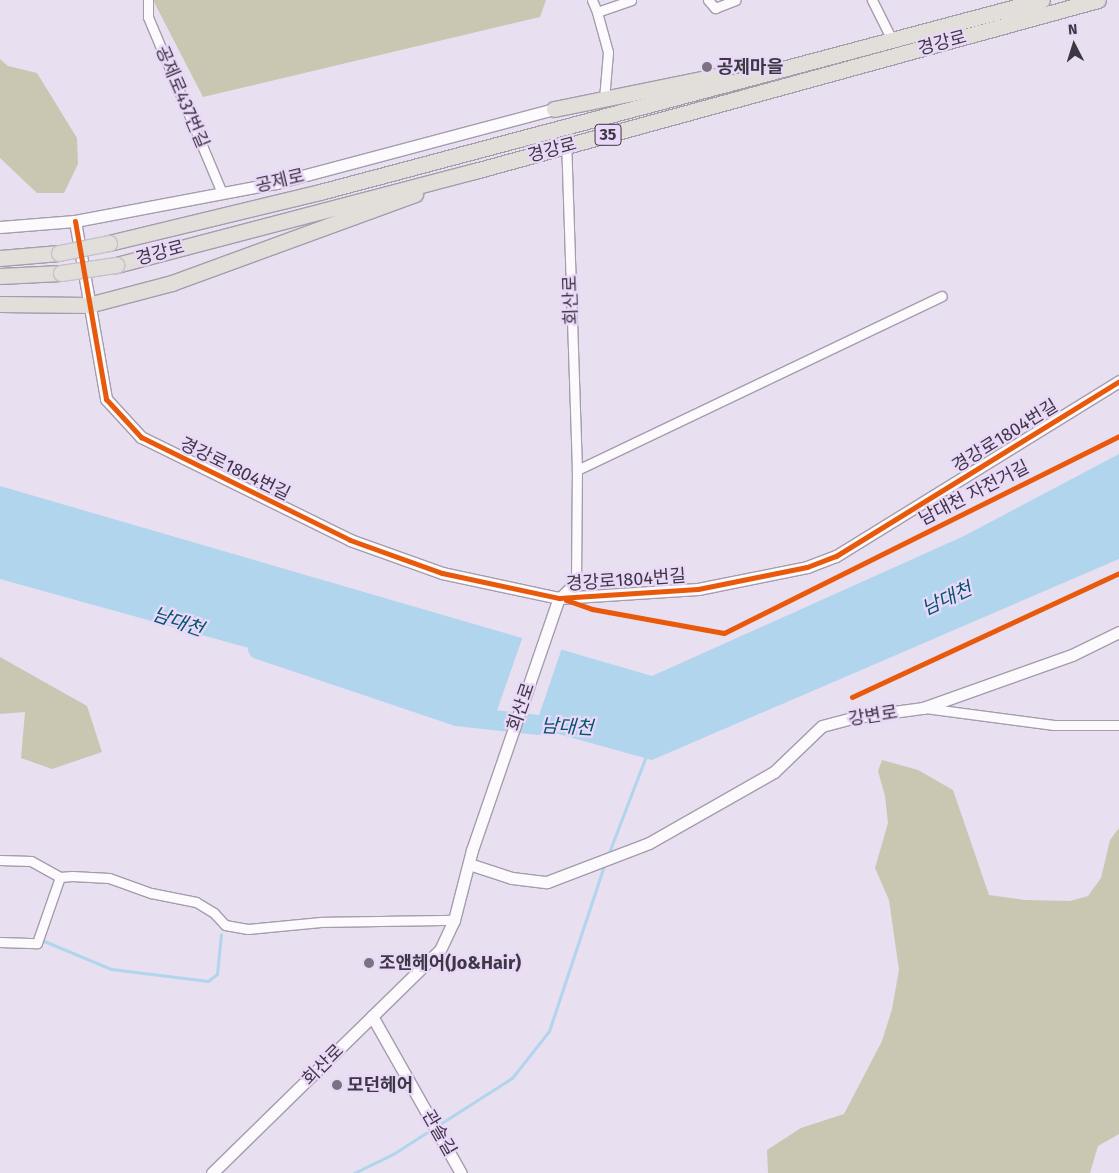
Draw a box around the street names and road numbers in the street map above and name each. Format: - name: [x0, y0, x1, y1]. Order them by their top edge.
- street label: 경강로: [915, 26, 969, 60]
- street label: 공제로437번길: [151, 43, 213, 151]
- road number: 35: [594, 122, 622, 148]
- street label: 경강로: [525, 133, 579, 167]
- street label: 공제로: [253, 165, 307, 197]
- street label: 경강로: [133, 236, 187, 270]
- street label: 회산로: [559, 275, 583, 325]
- street label: 경강로1804번길: [948, 395, 1062, 477]
- street label: 경강로1804번길: [176, 433, 294, 505]
- street label: 남대천 자전거길: [915, 456, 1033, 530]
- street label: 경강로1804번길: [565, 565, 687, 595]
- street label: 회산로: [503, 680, 539, 734]
- street label: 강변로: [847, 701, 899, 731]
- street label: 회산로: [298, 1040, 348, 1090]
- street label: 관솔길: [417, 1106, 461, 1160]

